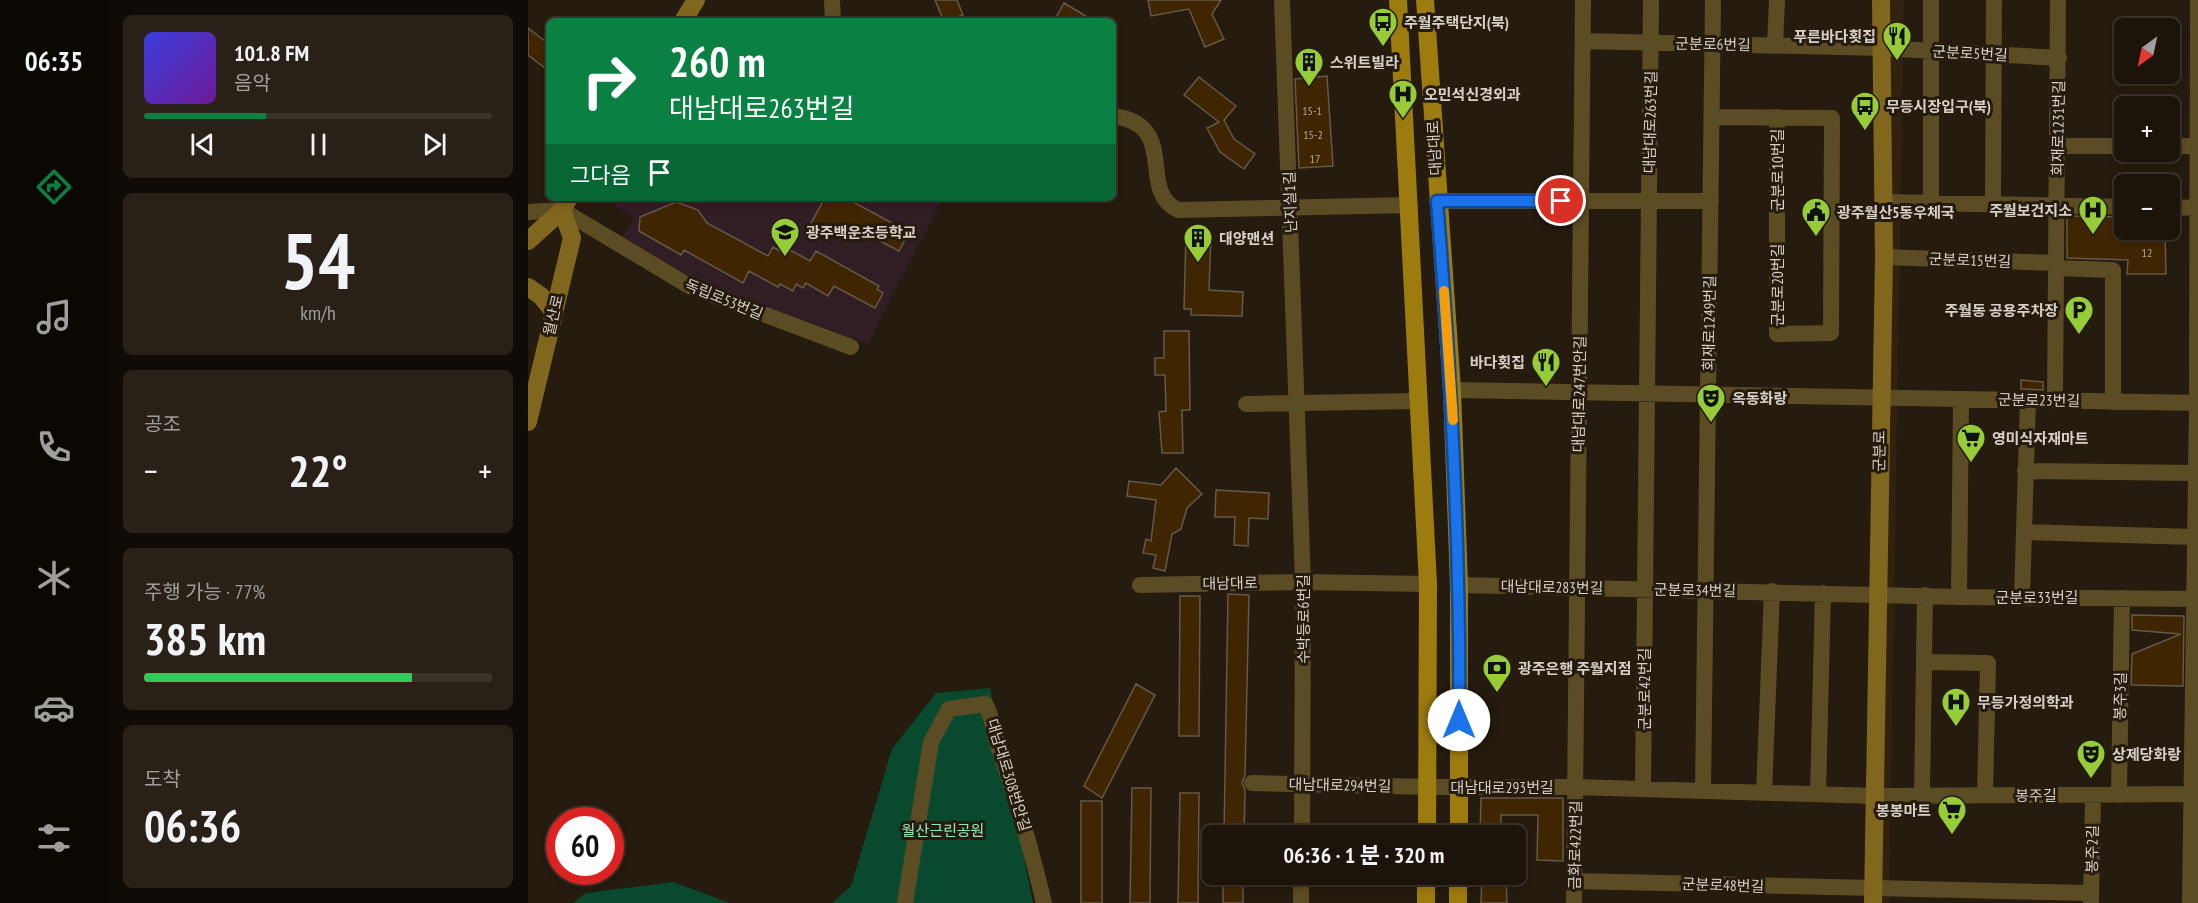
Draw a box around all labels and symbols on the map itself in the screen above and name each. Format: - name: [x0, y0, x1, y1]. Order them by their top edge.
- bus stop icon: 주월주택단지(북): [1367, 6, 1399, 48]
- place label: 주월주택단지(북): [1404, 13, 1509, 32]
- north arrow: [2114, 18, 2180, 84]
- restaurant icon: 푸른바다횟집: [1881, 20, 1913, 62]
- place label: 푸른바다횟집: [1793, 27, 1876, 46]
- street label: 군분로6번길: [1675, 34, 1751, 54]
- street label: 군분로5번길: [1932, 42, 2008, 64]
- building icon: 스위트빌라: [1293, 46, 1325, 88]
- place label: 스위트빌라: [1330, 53, 1399, 72]
- street label: 대남대로263번길: [1640, 70, 1660, 174]
- hospital icon: 오민석신경외과: [1387, 78, 1419, 120]
- street label: 회재로1231번길: [2048, 80, 2068, 176]
- place label: 오민석신경외과: [1424, 85, 1521, 104]
- bus stop icon: 무등시장입구(북): [1849, 90, 1881, 132]
- place label: 무등시장입구(북): [1886, 97, 1991, 116]
- house number: 15-1: [1302, 103, 1322, 118]
- street label: 대남대로: [1423, 120, 1445, 176]
- house number: 15-2: [1303, 127, 1323, 142]
- street label: 군분로10번길: [1768, 129, 1787, 211]
- house number: 17: [1310, 151, 1320, 166]
- street label: 난지실1길: [1279, 171, 1301, 233]
- pin: [1535, 175, 1586, 226]
- hospital icon: 주월보건지소: [2077, 194, 2109, 236]
- public building icon: 광주월산5동우체국: [1800, 196, 1832, 238]
- place label: 주월보건지소: [1989, 201, 2072, 220]
- place label: 광주월산5동우체국: [1837, 203, 1955, 222]
- school or university icon: 광주백운초등학교: [769, 216, 801, 258]
- building icon: 대양맨션: [1182, 222, 1214, 264]
- place label: 광주백운초등학교: [806, 223, 917, 242]
- place label: 대양맨션: [1219, 229, 1274, 248]
- street label: 군분로20번길: [1768, 244, 1787, 326]
- house number: 12: [2142, 245, 2152, 260]
- street label: 군분로15번길: [1928, 249, 2012, 271]
- street label: 독립로53번길: [682, 275, 766, 323]
- street label: 회재로1249번길: [1699, 275, 1719, 371]
- street label: 월산로: [539, 293, 567, 337]
- parking icon: 주월동 공용주차장: [2063, 294, 2095, 336]
- place label: 주월동 공용주차장: [1945, 301, 2058, 320]
- street label: 대남대로247번안길: [1568, 335, 1590, 453]
- restaurant icon: 바다횟집: [1530, 346, 1562, 388]
- place label: 바다횟집: [1470, 353, 1525, 372]
- theatre icon: 옥동화랑: [1695, 382, 1727, 424]
- place label: 옥동화랑: [1732, 389, 1787, 408]
- street label: 군분로23번길: [1998, 390, 2080, 410]
- supermarket icon: 영미식자재마트: [1955, 422, 1987, 464]
- place label: 영미식자재마트: [1992, 429, 2089, 448]
- street label: 군분로: [1869, 430, 1889, 472]
- street label: 대남대로: [1202, 573, 1258, 593]
- street label: 수박등로6번길: [1294, 574, 1313, 664]
- street label: 대남대로283번길: [1500, 577, 1604, 597]
- street label: 군분로34번길: [1654, 580, 1736, 600]
- street label: 군분로33번길: [1996, 588, 2078, 607]
- street label: 군분로42번길: [1635, 648, 1654, 730]
- bank icon: 광주은행 주월지점: [1481, 652, 1513, 694]
- place label: 광주은행 주월지점: [1518, 659, 1631, 678]
- street label: 봉주3길: [2110, 672, 2130, 720]
- hospital icon: 무등가정의학과: [1940, 686, 1972, 728]
- position arrow: [1427, 688, 1491, 752]
- place label: 무등가정의학과: [1977, 693, 2074, 712]
- street label: 대남대로308번안길: [983, 716, 1035, 834]
- theatre icon: 상제당화랑: [2075, 738, 2107, 780]
- place label: 상제당화랑: [2112, 745, 2181, 764]
- street label: 대남대로294번길: [1288, 775, 1392, 795]
- street label: 대남대로293번길: [1450, 778, 1554, 797]
- street label: 봉주길: [2015, 786, 2057, 805]
- supermarket icon: 봉봉마트: [1936, 794, 1968, 836]
- street label: 금화로422번길: [1565, 800, 1585, 890]
- place label: 봉봉마트: [1876, 801, 1931, 820]
- speed limit sign: 60: [546, 807, 624, 885]
- park label: 월산근린공원: [902, 821, 984, 840]
- street label: 봉주2길: [2082, 825, 2102, 873]
- street label: 군분로48번길: [1681, 874, 1765, 896]

